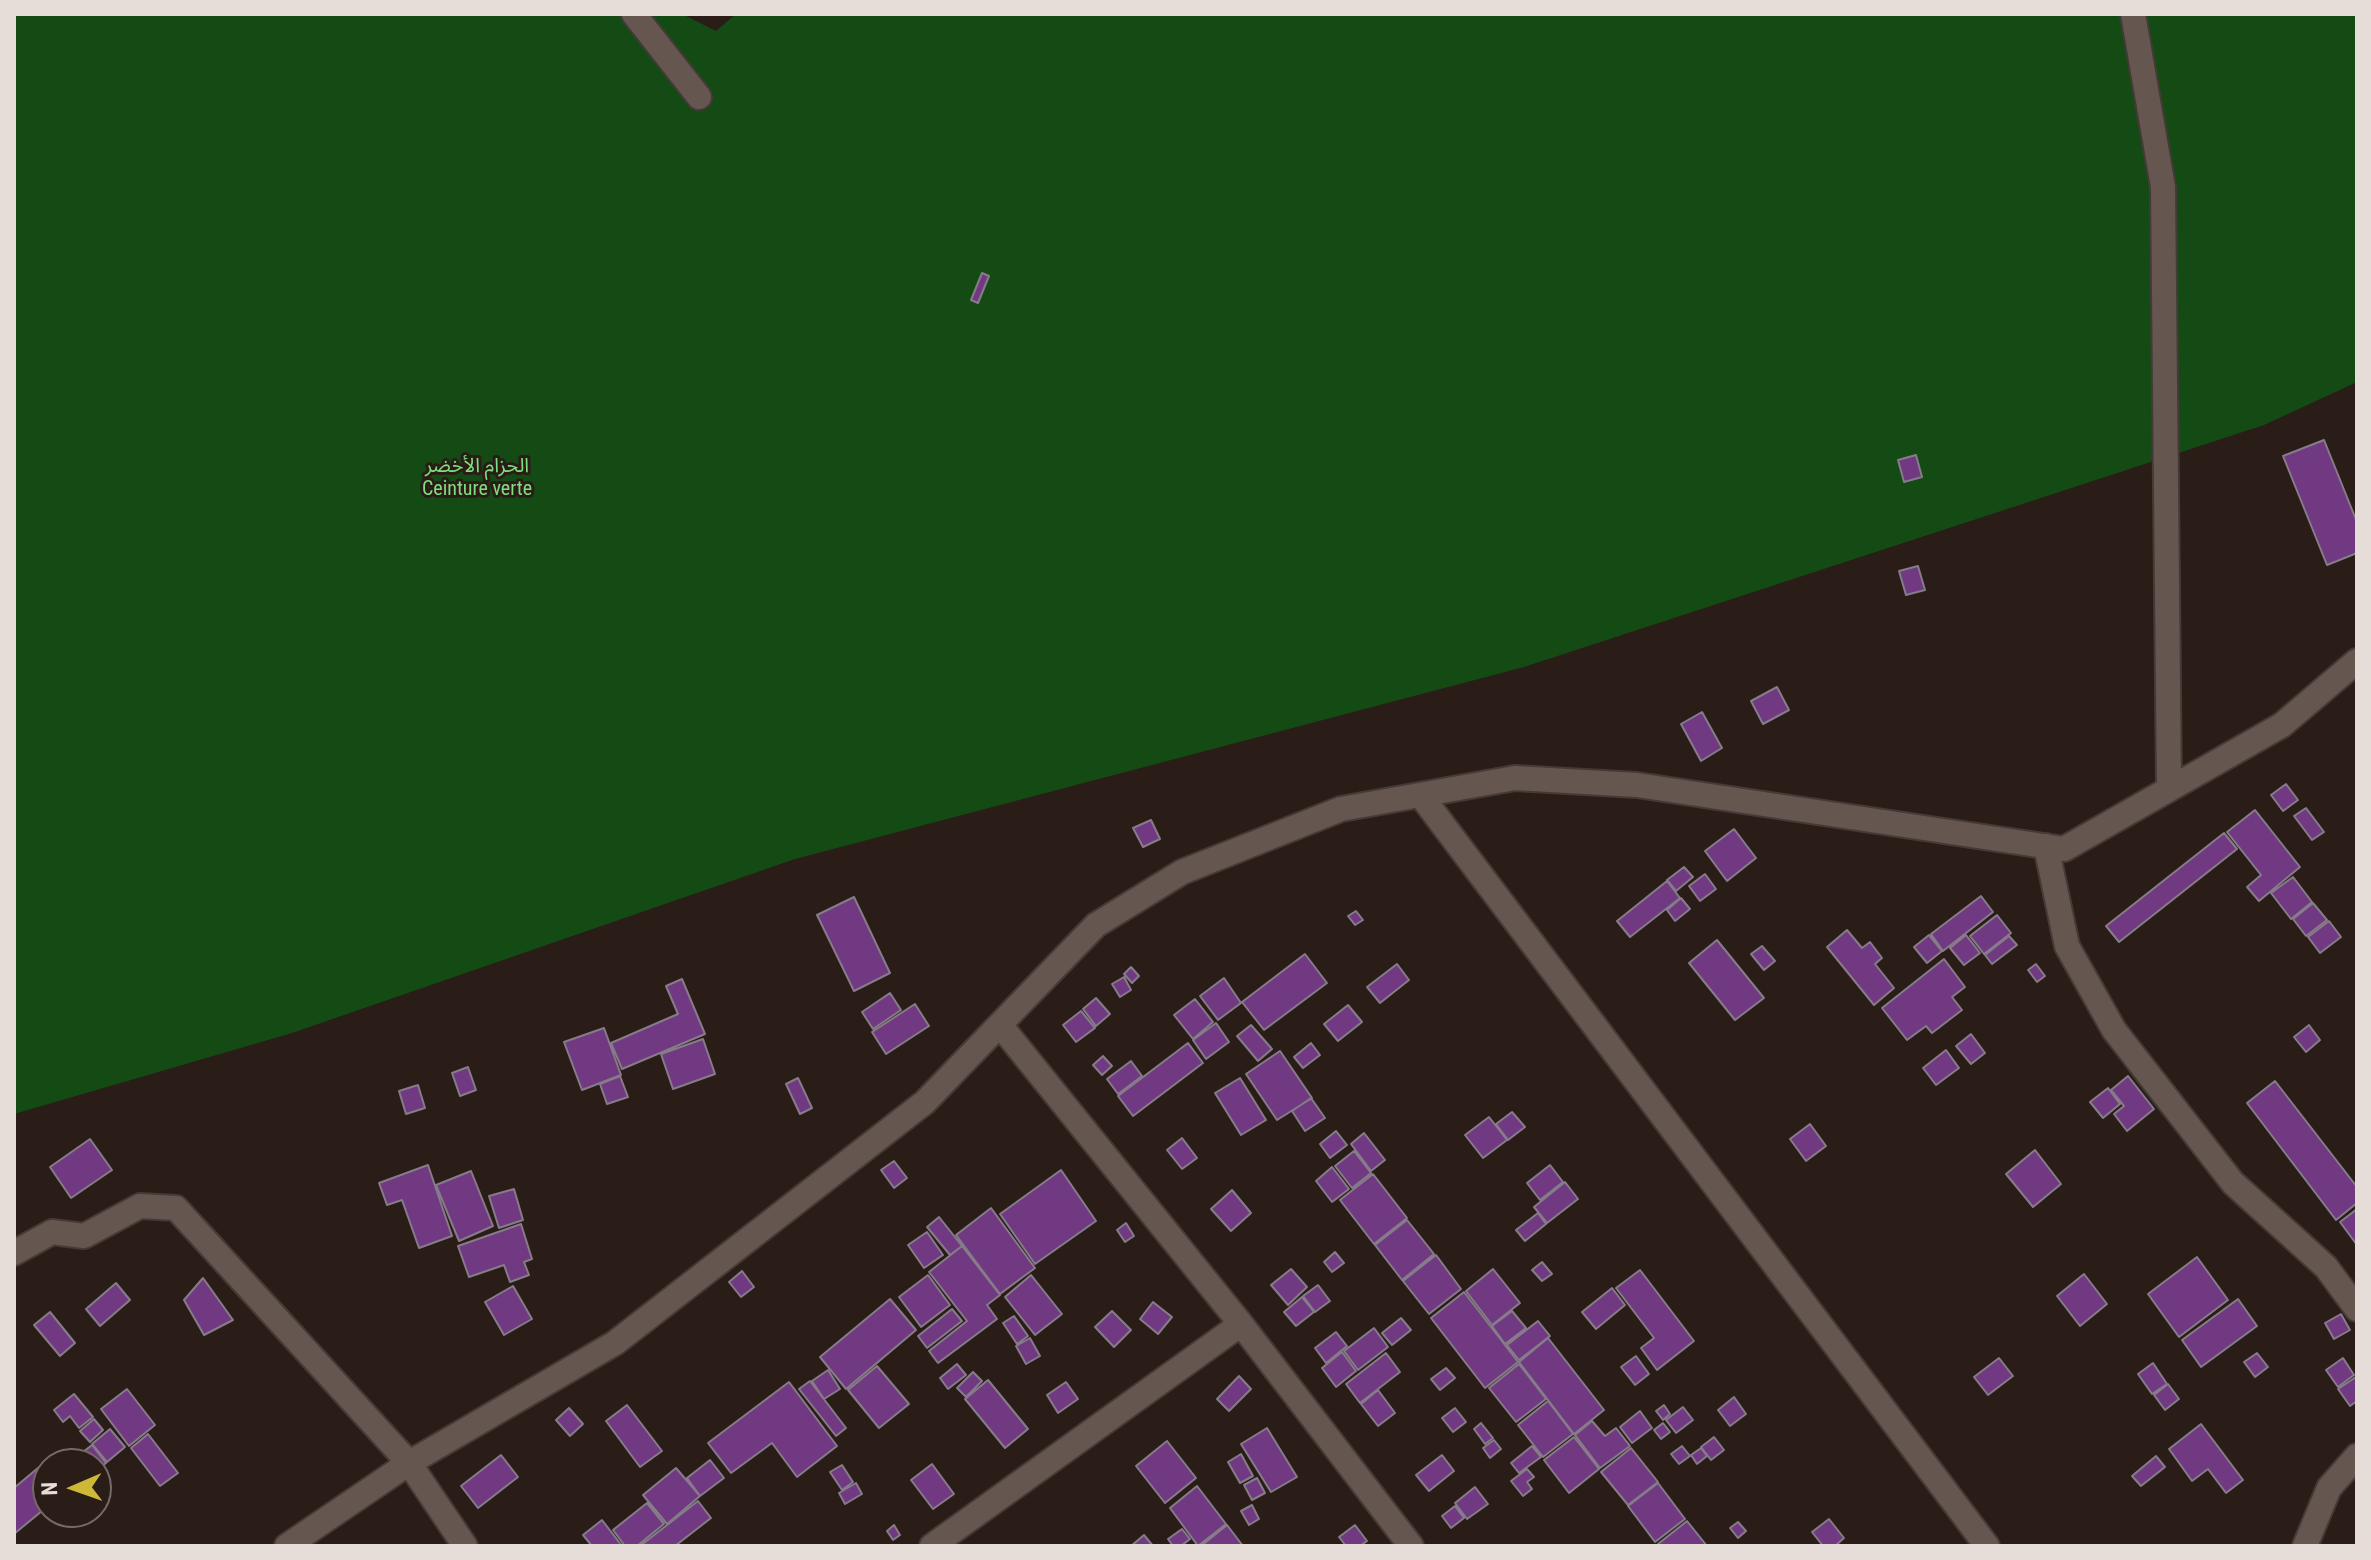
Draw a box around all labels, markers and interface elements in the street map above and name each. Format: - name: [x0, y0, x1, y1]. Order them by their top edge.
- park label: الحزام الأخضر Ceinture verte: [422, 455, 532, 502]
- north arrow: [32, 1448, 112, 1528]
- text: N: [37, 1482, 62, 1496]

